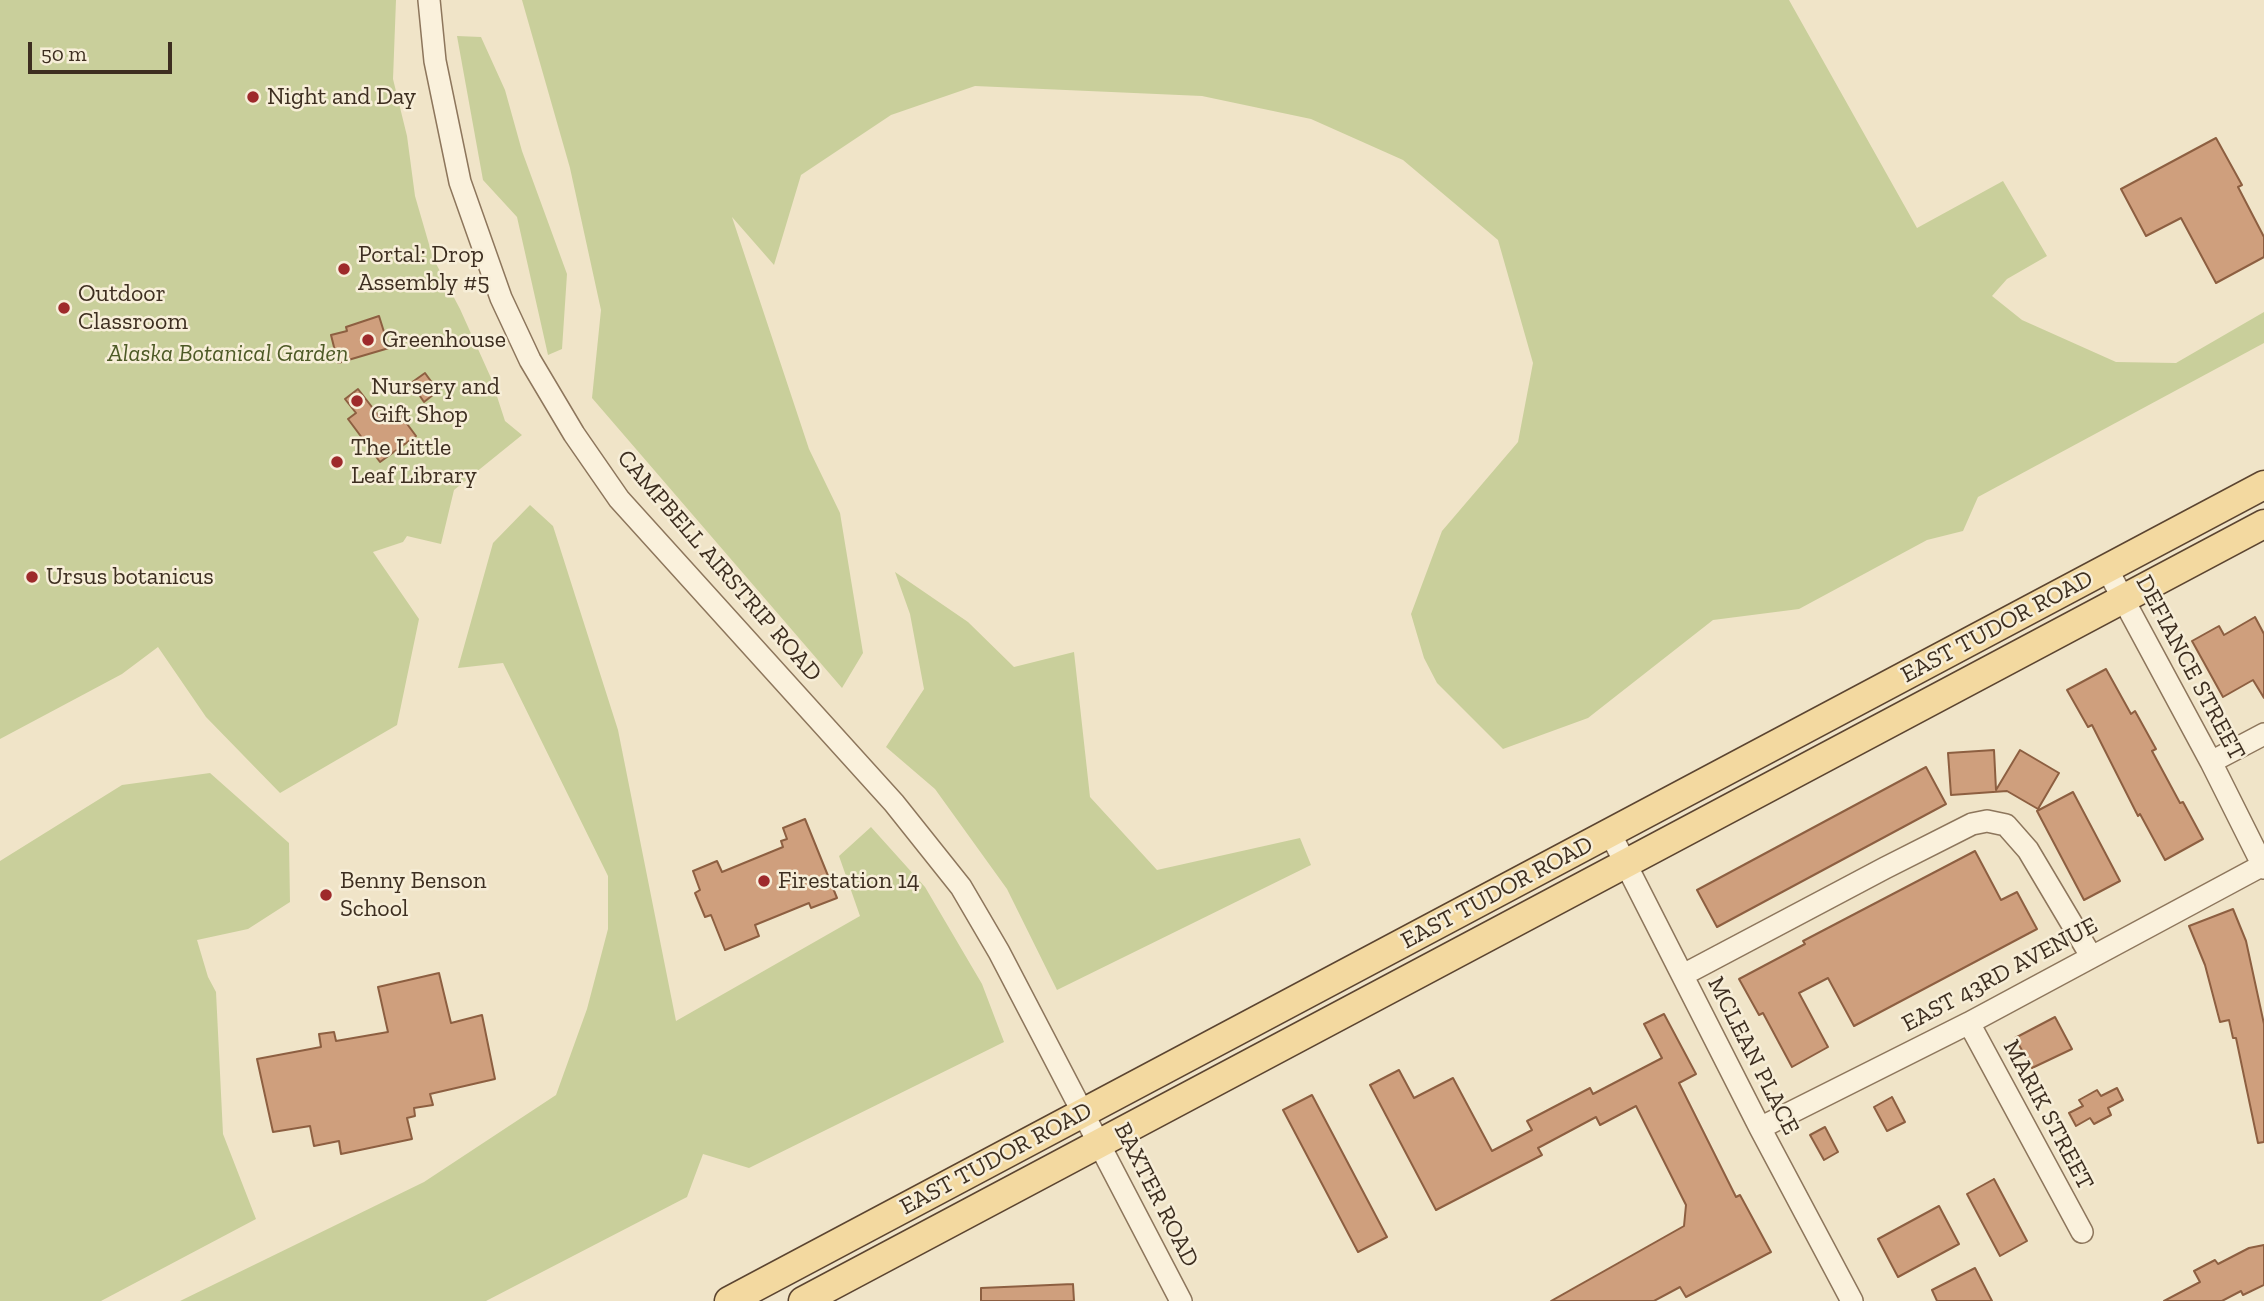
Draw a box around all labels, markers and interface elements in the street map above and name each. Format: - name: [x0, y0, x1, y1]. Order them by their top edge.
- scale bar: [32, 28, 175, 72]
- text: 50 m: [41, 41, 87, 66]
- place label: Night and Day: [267, 83, 416, 111]
- marker: Night and Day: [245, 89, 261, 105]
- place label: Portal: Drop Assembly #5: [358, 241, 490, 297]
- marker: Portal: Drop Assembly #5: [336, 261, 352, 277]
- place label: Outdoor Classroom: [78, 280, 188, 336]
- marker: Outdoor Classroom: [56, 300, 72, 316]
- place label: Greenhouse: [382, 326, 506, 354]
- marker: Greenhouse: [360, 332, 376, 348]
- park label: Alaska Botanical Garden: [108, 340, 348, 368]
- place label: Nursery and Gift Shop: [371, 373, 500, 429]
- marker: Nursery and Gift Shop: [349, 393, 365, 409]
- place label: The Little Leaf Library: [351, 434, 477, 490]
- street label: CAMPBELL AIRSTRIP ROAD: [611, 444, 827, 688]
- marker: The Little Leaf Library: [329, 454, 345, 470]
- place label: Ursus botanicus: [46, 563, 214, 591]
- street label: EAST TUDOR ROAD: [1896, 564, 2098, 690]
- marker: Ursus botanicus: [24, 569, 40, 585]
- street label: DEFIANCE STREET: [2129, 571, 2251, 765]
- street label: EAST TUDOR ROAD: [1396, 830, 1598, 956]
- place label: Benny Benson School: [340, 867, 487, 923]
- place label: Firestation 14: [778, 867, 920, 895]
- marker: Firestation 14: [756, 873, 772, 889]
- marker: Benny Benson School: [318, 887, 334, 903]
- street label: EAST 43RD AVENUE: [1897, 911, 2103, 1039]
- street label: MCLEAN PLACE: [1701, 972, 1805, 1140]
- street label: MARIK STREET: [1996, 1035, 2100, 1195]
- street label: EAST TUDOR ROAD: [895, 1096, 1097, 1222]
- street label: BAXTER ROAD: [1107, 1118, 1205, 1272]

